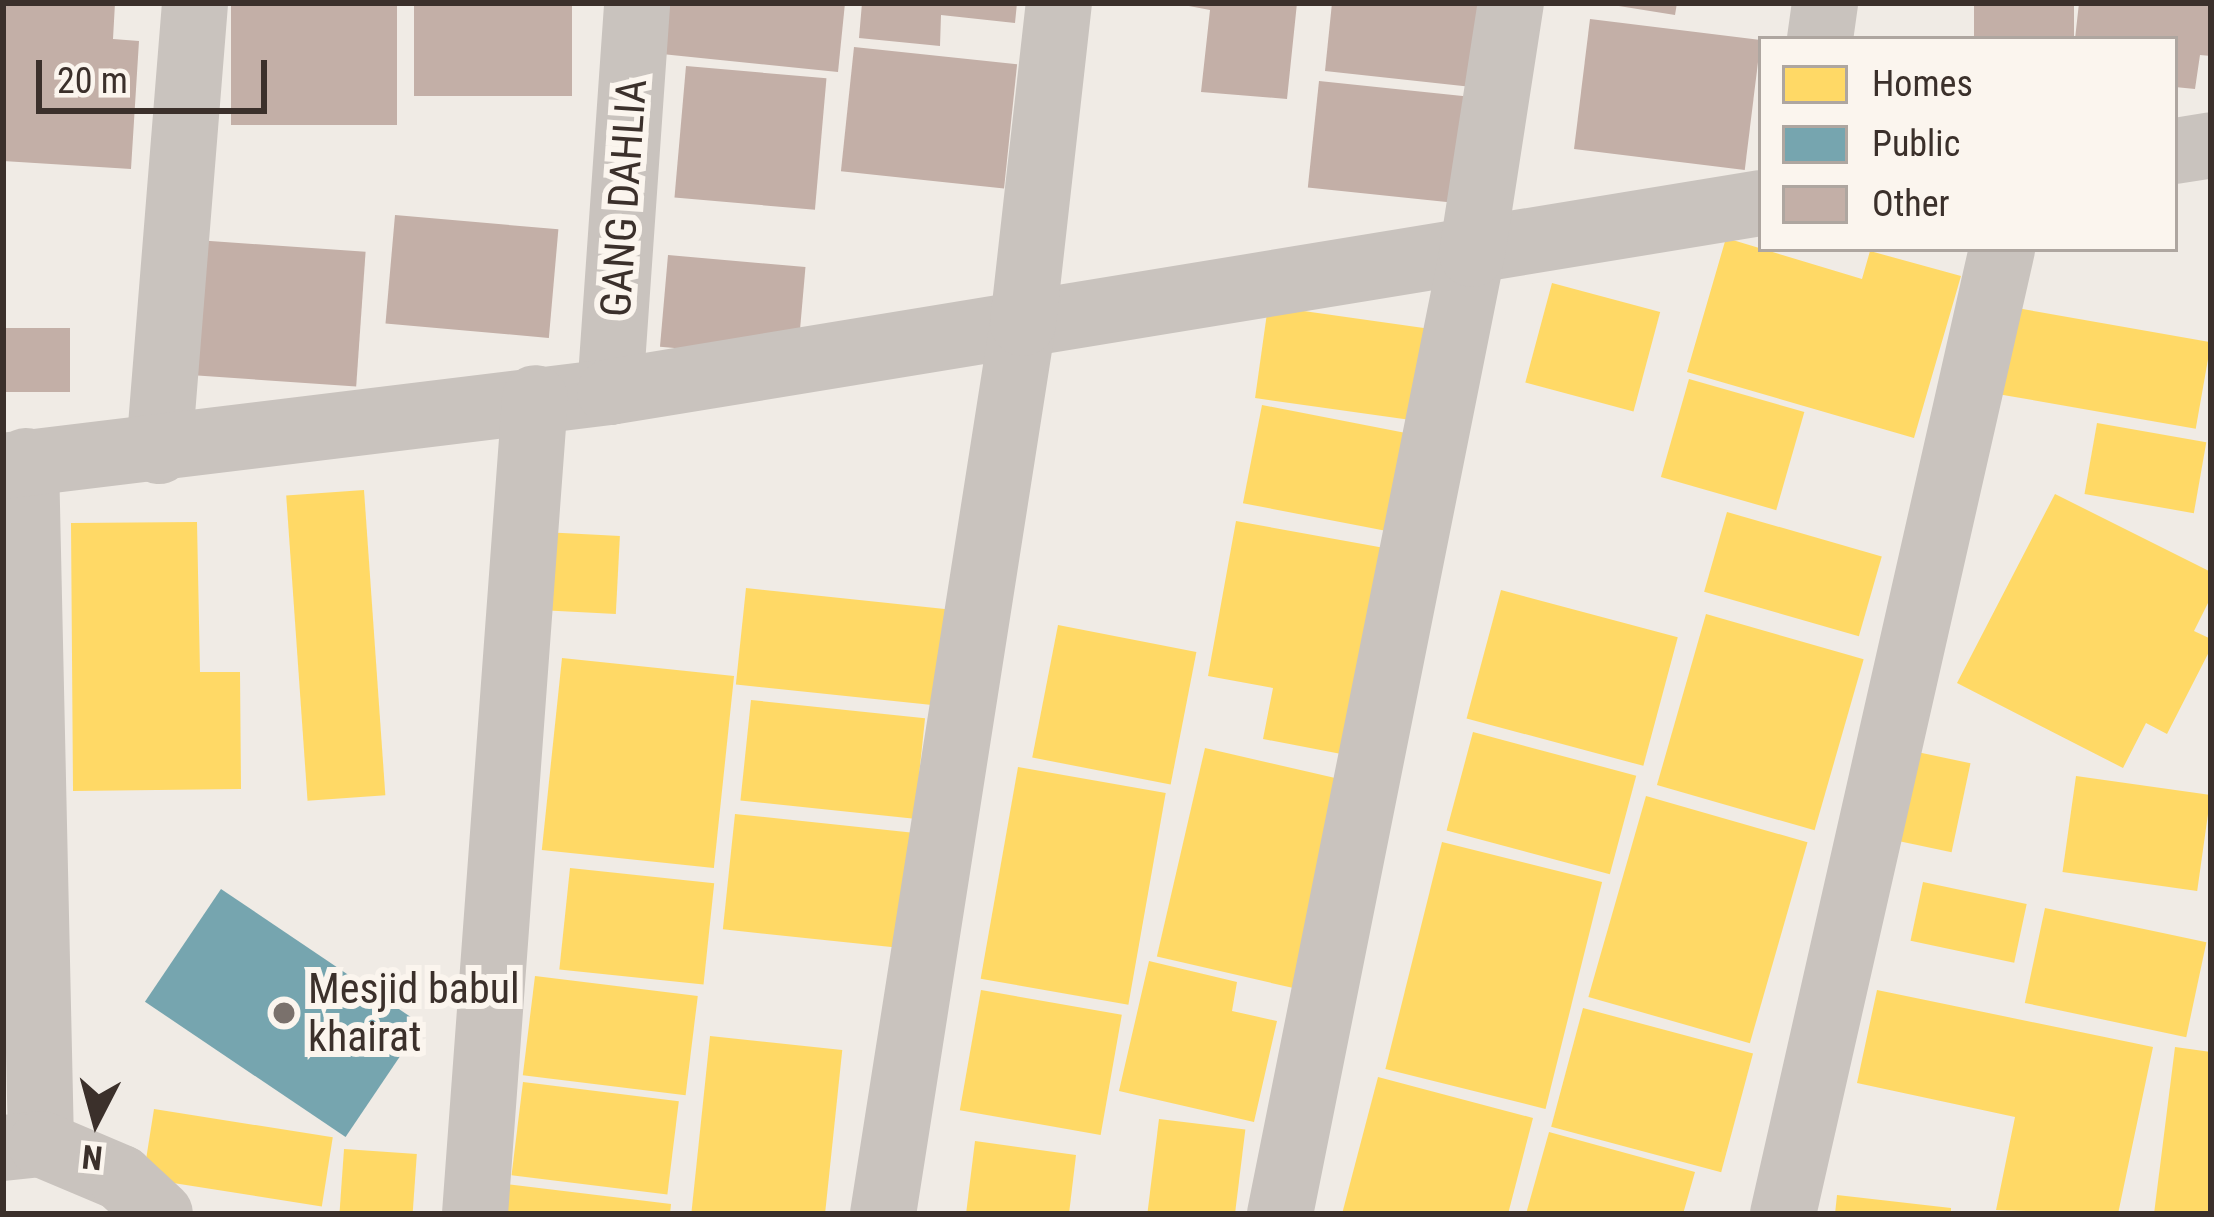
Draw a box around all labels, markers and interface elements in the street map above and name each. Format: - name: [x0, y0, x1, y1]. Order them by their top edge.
- scale bar: [42, 36, 273, 110]
- legend: [1758, 36, 2178, 252]
- text: 20 m: [57, 60, 128, 102]
- text: Homes: [1872, 63, 1973, 105]
- street label: GANG DAHLIA: [591, 77, 657, 319]
- text: Public: [1872, 123, 1960, 165]
- text: Other: [1872, 183, 1950, 225]
- place label: Mesjid babul khairat: [308, 964, 520, 1062]
- marker: Mesjid babul khairat: [271, 1000, 297, 1026]
- north arrow: [36, 1061, 156, 1181]
- text: N: [80, 1137, 104, 1178]

